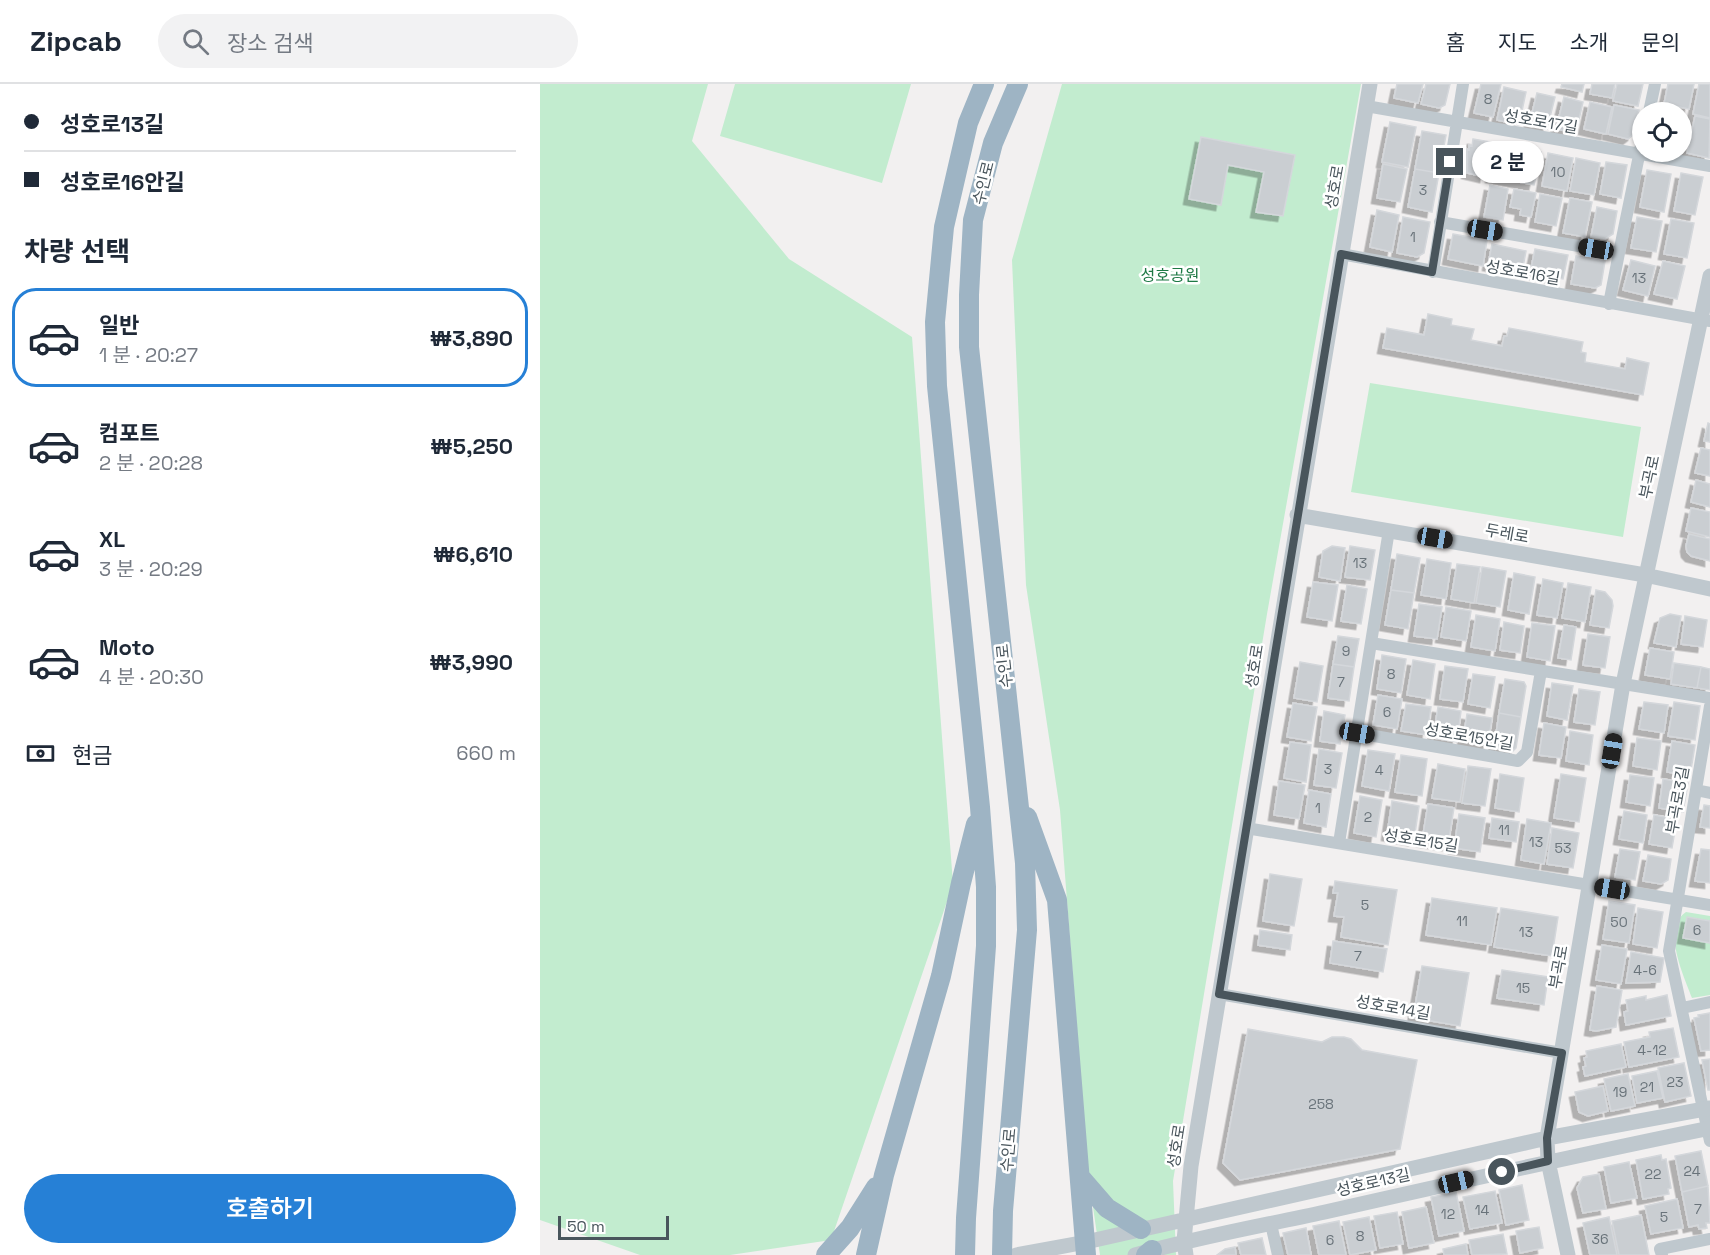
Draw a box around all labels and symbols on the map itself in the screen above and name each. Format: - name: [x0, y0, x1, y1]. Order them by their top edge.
- house number: 8: [1484, 90, 1493, 108]
- street label: 성호로17길: [1502, 105, 1579, 138]
- callout: 2 분: [1471, 141, 1543, 183]
- route end: [1436, 148, 1463, 175]
- street label: 수인로: [968, 159, 999, 207]
- street label: 성호로: [1320, 163, 1349, 211]
- house number: 10: [1551, 163, 1565, 181]
- house number: 3: [1419, 181, 1427, 199]
- car: [1466, 218, 1504, 242]
- house number: 1: [1410, 228, 1416, 246]
- car: [1577, 237, 1615, 261]
- street label: 성호로16길: [1484, 256, 1562, 289]
- park label: 성호공원: [1141, 265, 1199, 286]
- house number: 13: [1632, 269, 1646, 287]
- street label: 부곡로: [1635, 453, 1664, 501]
- street label: 두레로: [1483, 519, 1531, 548]
- car: [1416, 526, 1454, 550]
- house number: 13: [1353, 554, 1367, 572]
- street label: 성호로: [1241, 642, 1268, 690]
- house number: 9: [1342, 642, 1350, 660]
- street label: 수인로: [992, 643, 1017, 689]
- house number: 8: [1387, 665, 1396, 683]
- house number: 7: [1337, 673, 1345, 691]
- house number: 6: [1383, 703, 1391, 721]
- street label: 성호로15안길: [1423, 718, 1515, 755]
- car: [1338, 721, 1376, 745]
- car: [1600, 732, 1624, 770]
- house number: 3: [1324, 760, 1332, 778]
- house number: 4: [1375, 761, 1384, 779]
- street label: 부곡로3길: [1661, 765, 1694, 836]
- house number: 1: [1315, 799, 1321, 817]
- house number: 2: [1364, 808, 1372, 826]
- house number: 11: [1498, 821, 1510, 839]
- street label: 성호로15길: [1382, 824, 1460, 857]
- house number: 13: [1529, 833, 1543, 851]
- house number: 53: [1555, 839, 1571, 857]
- car: [1593, 877, 1631, 901]
- house number: 5: [1361, 896, 1369, 914]
- house number: 11: [1456, 912, 1468, 930]
- house number: 50: [1610, 913, 1628, 931]
- house number: 6: [1693, 921, 1701, 939]
- house number: 13: [1519, 923, 1533, 941]
- street label: 부곡로: [1544, 943, 1573, 991]
- house number: 7: [1354, 947, 1362, 965]
- house number: 4-6: [1633, 961, 1657, 979]
- house number: 15: [1516, 979, 1530, 997]
- street label: 성호로14길: [1354, 991, 1432, 1024]
- house number: 4-12: [1637, 1041, 1667, 1059]
- house number: 23: [1667, 1073, 1683, 1091]
- house number: 21: [1640, 1078, 1654, 1096]
- house number: 19: [1613, 1083, 1627, 1101]
- house number: 258: [1308, 1095, 1334, 1113]
- street label: 성호로: [1163, 1122, 1190, 1170]
- street label: 수인로: [996, 1127, 1021, 1173]
- route start: [1488, 1158, 1515, 1185]
- house number: 24: [1684, 1162, 1701, 1180]
- street label: 성호로13길: [1334, 1164, 1412, 1201]
- house number: 22: [1645, 1165, 1661, 1183]
- car: [1436, 1169, 1476, 1195]
- house number: 7: [1694, 1200, 1702, 1218]
- house number: 14: [1475, 1201, 1490, 1219]
- house number: 12: [1441, 1205, 1455, 1223]
- house number: 5: [1660, 1208, 1668, 1226]
- scale bar: [558, 1213, 669, 1240]
- house number: 8: [1356, 1227, 1365, 1245]
- house number: 36: [1591, 1230, 1609, 1248]
- house number: 6: [1326, 1231, 1334, 1249]

